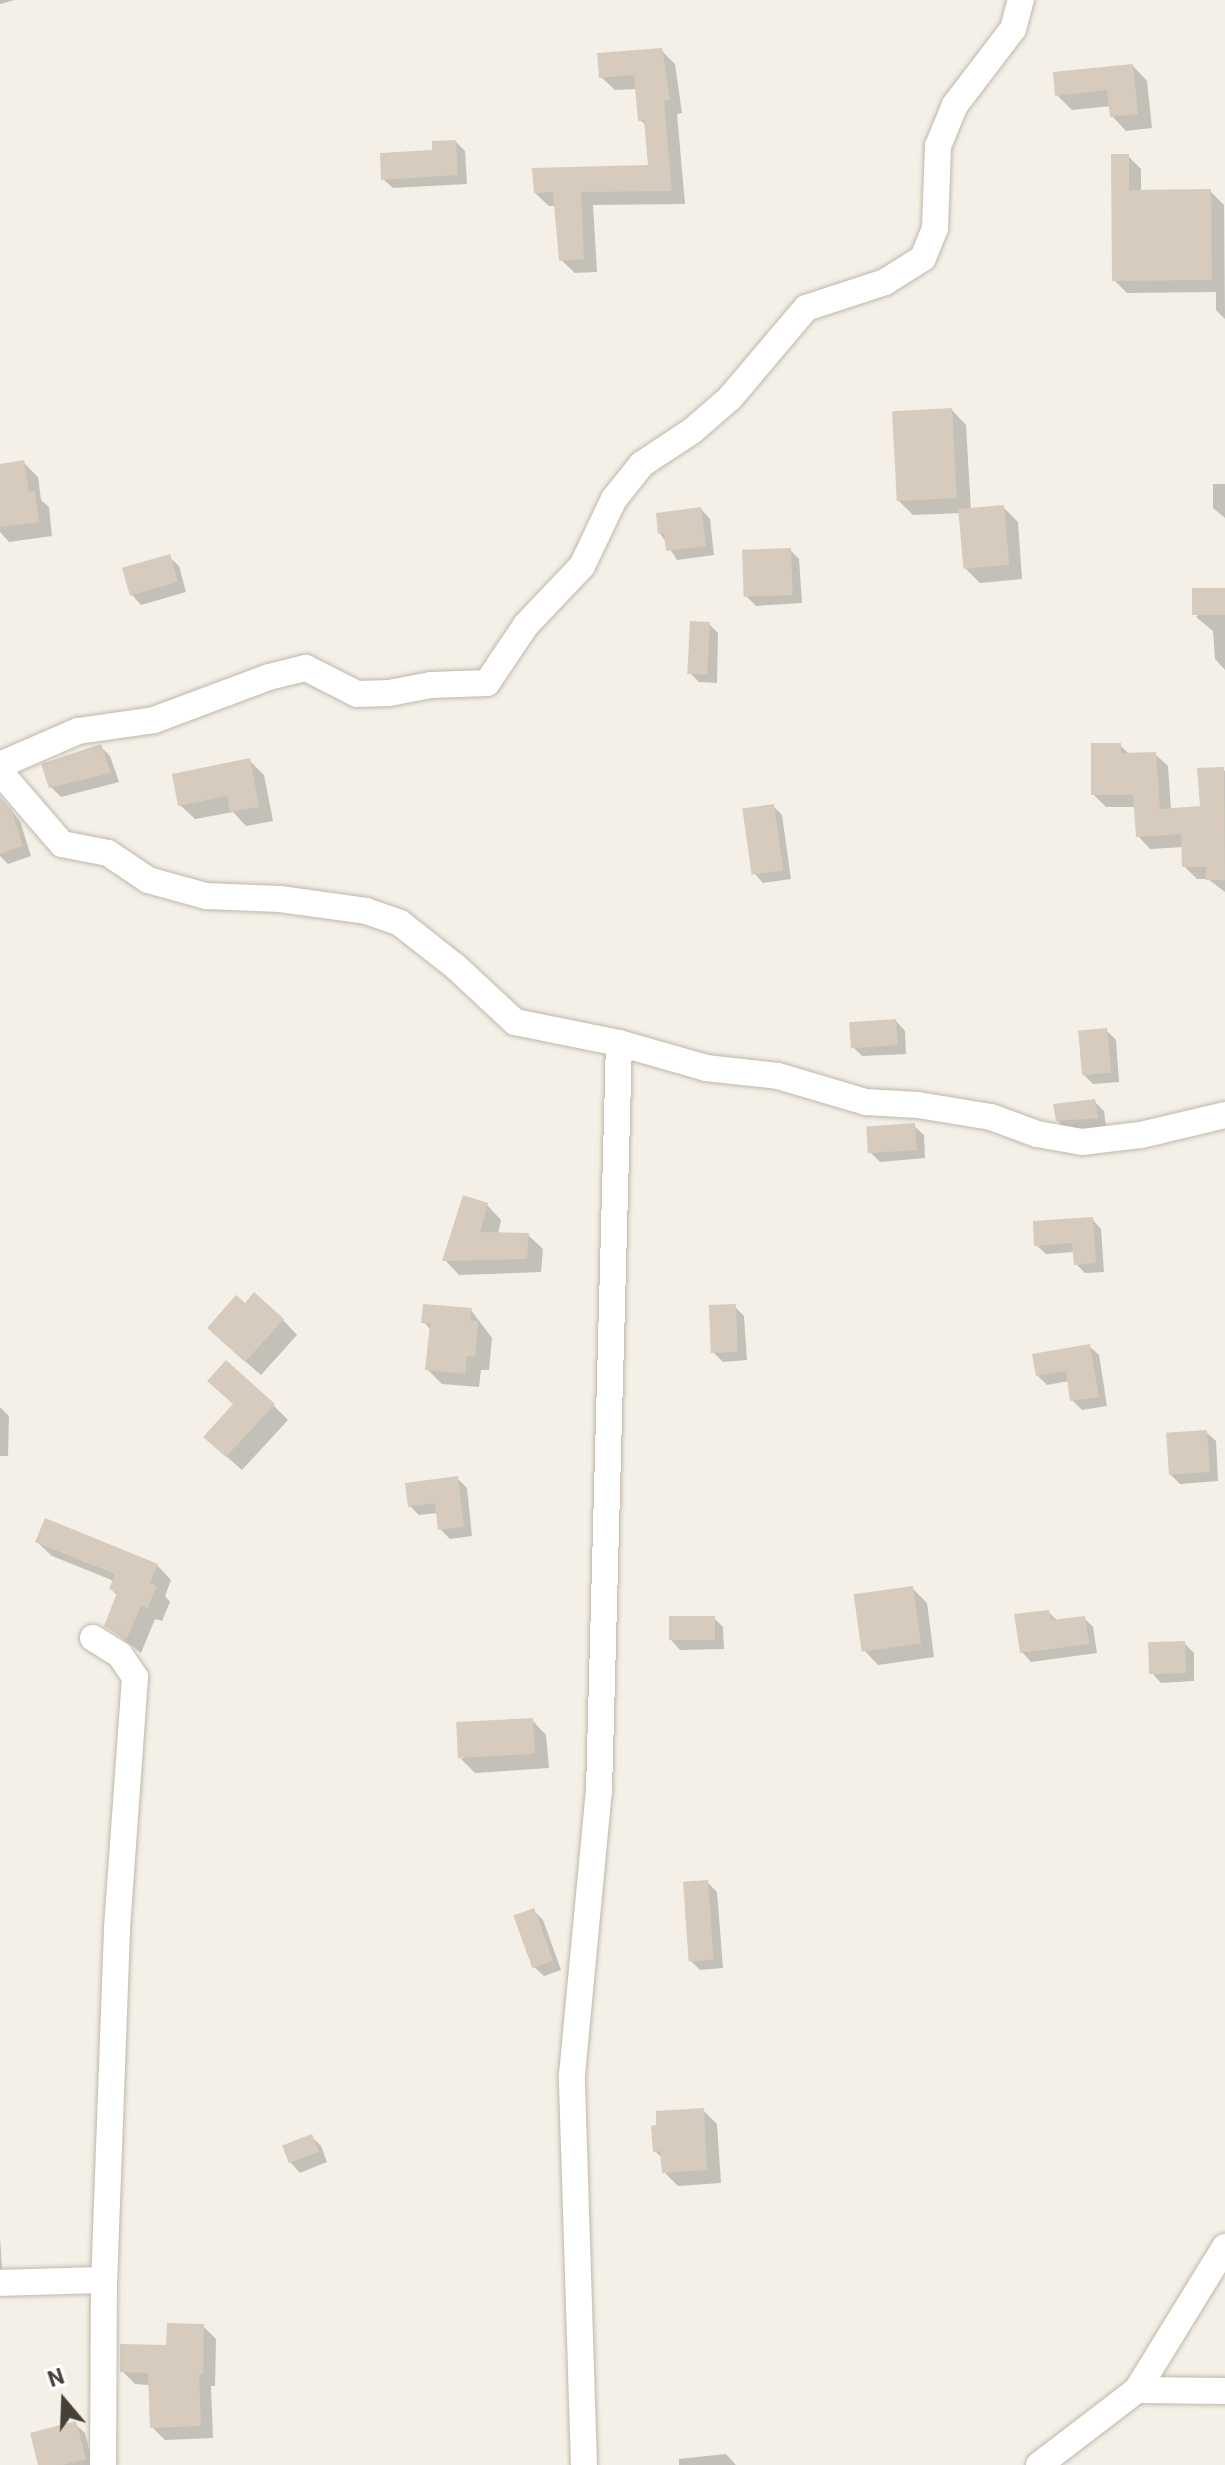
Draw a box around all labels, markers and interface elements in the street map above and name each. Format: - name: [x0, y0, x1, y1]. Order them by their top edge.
- north arrow: [24, 2361, 104, 2441]
- text: N: [45, 2363, 67, 2392]

